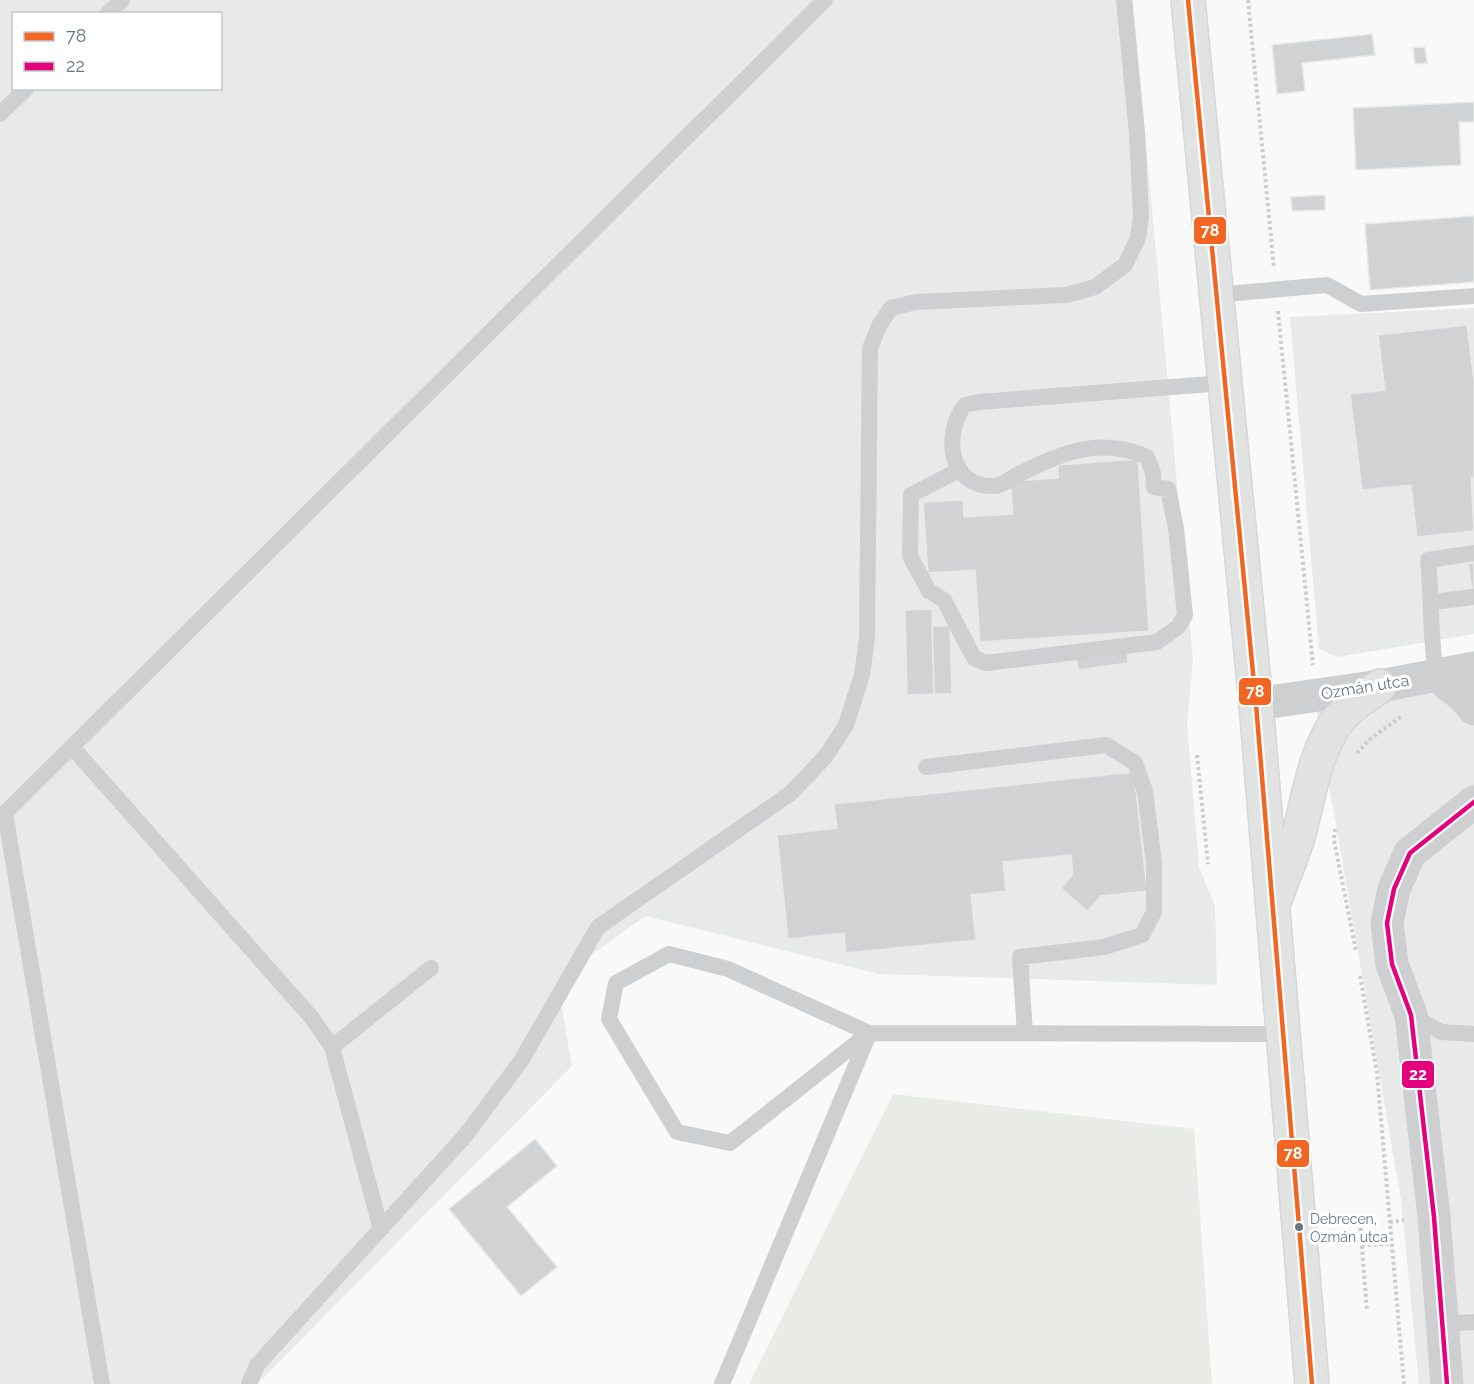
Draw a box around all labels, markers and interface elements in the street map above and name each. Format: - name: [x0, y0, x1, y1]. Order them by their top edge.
- legend: [12, 12, 222, 90]
- text: 78: [66, 25, 86, 46]
- text: 22: [66, 55, 85, 76]
- line badge: 78: [1193, 216, 1227, 245]
- text: 78: [1201, 221, 1219, 240]
- street label: Ozmán utca: [1320, 671, 1410, 703]
- line badge: 78: [1238, 677, 1272, 706]
- text: 78: [1246, 682, 1264, 701]
- line badge: 22: [1401, 1060, 1435, 1089]
- text: 22: [1409, 1065, 1427, 1084]
- line badge: 78: [1276, 1139, 1310, 1168]
- text: 78: [1284, 1144, 1302, 1163]
- place label: Debrecen, Ozmán utca: [1310, 1211, 1388, 1245]
- marker: Debrecen, Ozmán utca: [1293, 1221, 1305, 1233]

